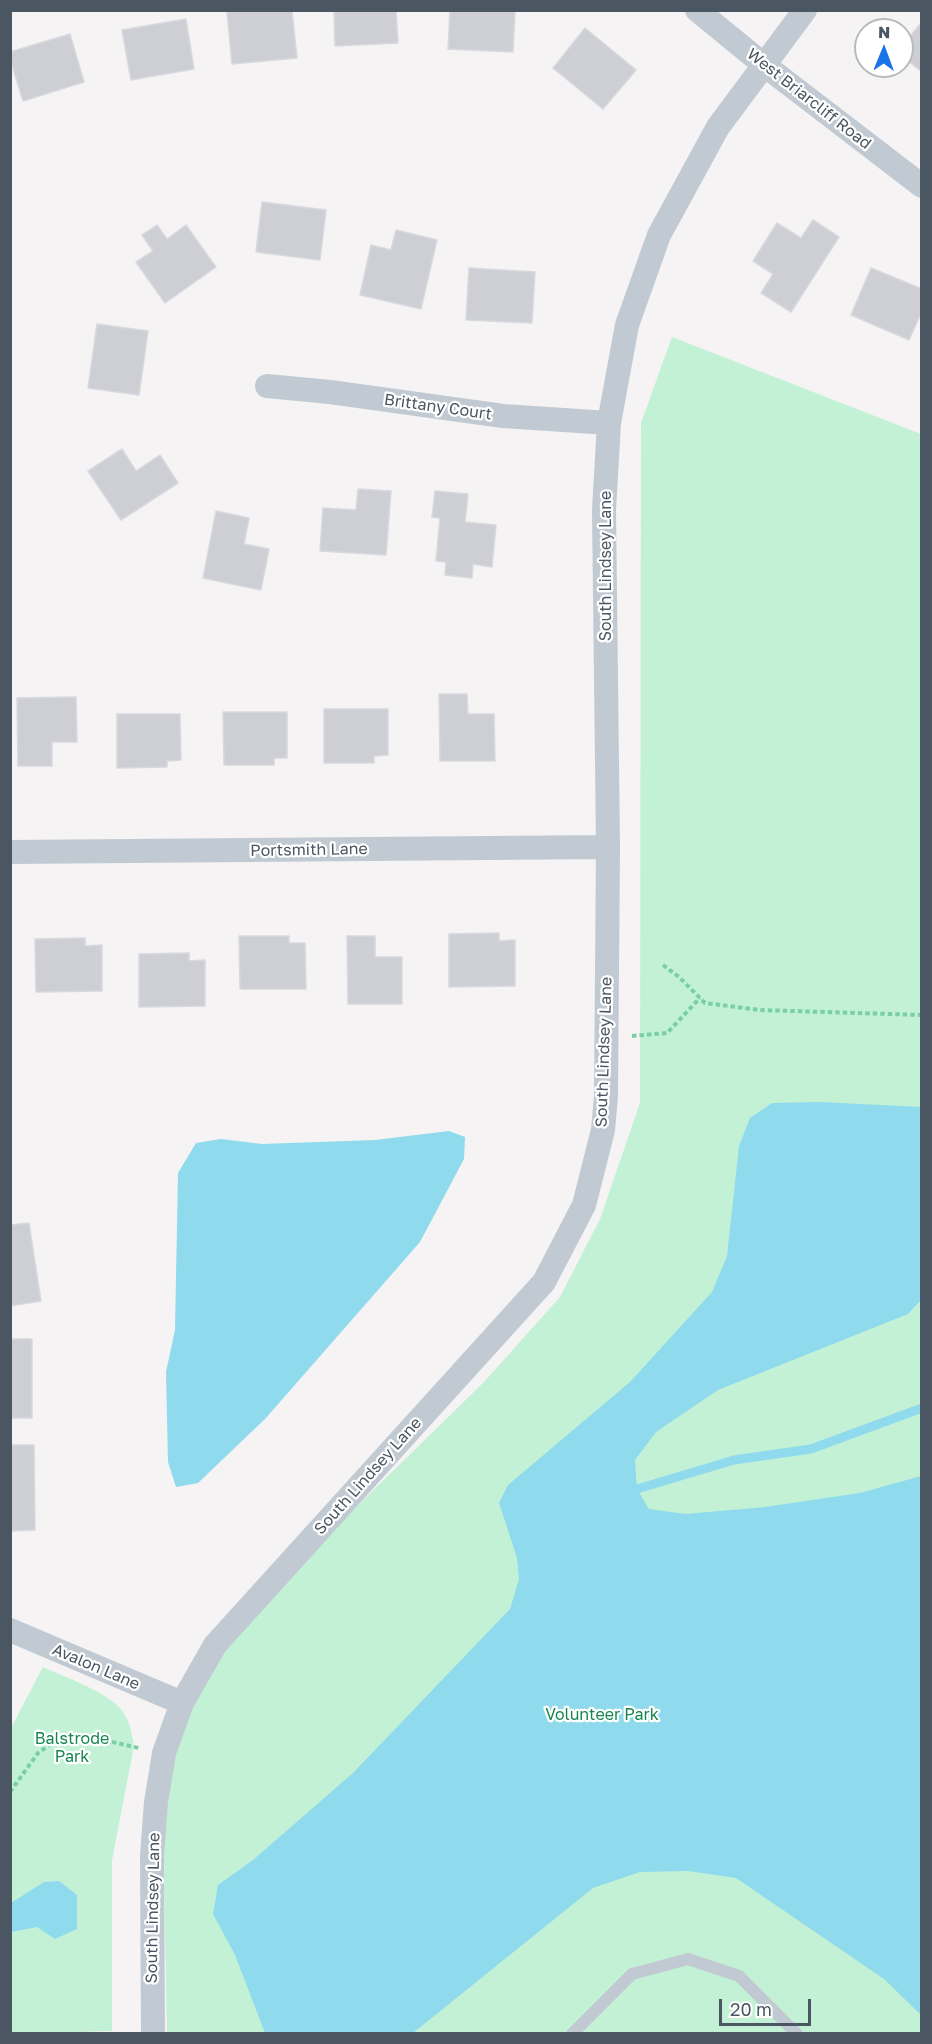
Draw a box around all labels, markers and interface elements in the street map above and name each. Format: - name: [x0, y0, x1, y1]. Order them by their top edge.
- north arrow: [854, 18, 914, 78]
- text: N: [878, 22, 891, 42]
- street label: West Briarcliff Road: [743, 45, 875, 153]
- street label: Brittany Court: [383, 390, 493, 424]
- street label: South Lindsey Lane: [596, 491, 616, 641]
- street label: Portsmith Lane: [250, 839, 368, 861]
- street label: South Lindsey Lane: [592, 976, 616, 1128]
- street label: South Lindsey Lane: [310, 1414, 426, 1538]
- street label: Avalon Lane: [49, 1640, 143, 1694]
- park label: Volunteer Park: [545, 1705, 659, 1725]
- park label: Balstrode Park: [35, 1729, 109, 1767]
- street label: South Lindsey Lane: [142, 1833, 164, 1983]
- scale bar: [722, 1987, 814, 2025]
- text: 20 m: [730, 1998, 772, 2020]

